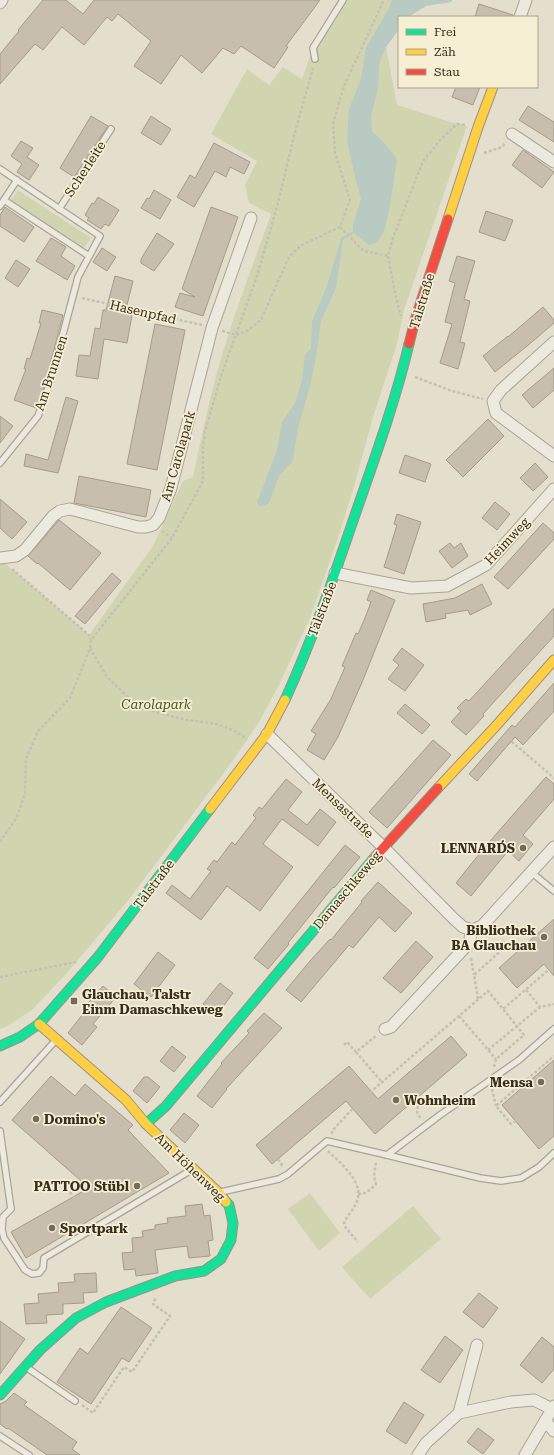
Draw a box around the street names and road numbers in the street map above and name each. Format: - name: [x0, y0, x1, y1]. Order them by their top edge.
- street label: Scherleite: [61, 138, 109, 200]
- street label: Talstraße: [406, 271, 438, 331]
- street label: Hasenpfad: [108, 297, 178, 327]
- street label: Am Brunnen: [32, 333, 70, 413]
- street label: Am Carolapark: [158, 409, 198, 503]
- street label: Heimweg: [482, 514, 533, 568]
- street label: Talstraße: [305, 579, 339, 639]
- street label: Mensastraße: [309, 775, 377, 841]
- street label: Damaschkeweg: [310, 847, 384, 932]
- street label: Talstraße: [131, 857, 177, 911]
- street label: Am Höhenweg: [152, 1130, 229, 1205]

